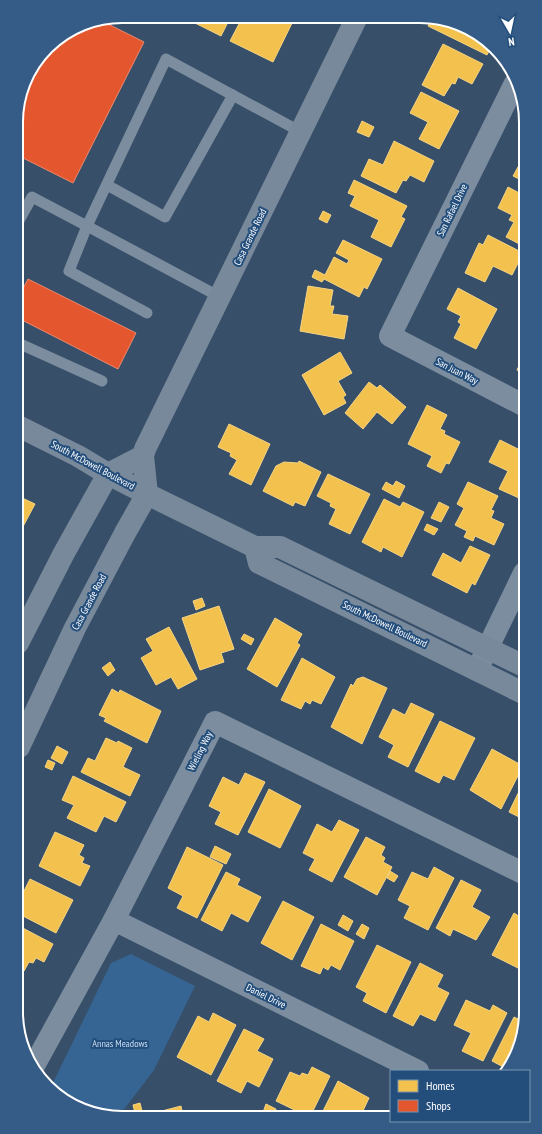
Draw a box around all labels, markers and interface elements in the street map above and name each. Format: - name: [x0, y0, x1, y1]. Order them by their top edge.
- north arrow: [490, 12, 530, 52]
- text: N: [507, 34, 516, 49]
- street label: San Rafael Drive: [434, 182, 470, 238]
- street label: Casa Grande Road: [231, 206, 269, 268]
- street label: San Juan Way: [434, 355, 481, 387]
- street label: South McDowell Boulevard: [49, 437, 137, 493]
- street label: Casa Grande Road: [69, 572, 109, 632]
- street label: South McDowell Boulevard: [340, 598, 430, 650]
- street label: Wieling Way: [185, 729, 216, 773]
- street label: Daniel Drive: [244, 981, 288, 1011]
- park label: Annas Meadows: [92, 1037, 148, 1050]
- legend: [390, 1070, 530, 1122]
- text: Homes: [426, 1078, 454, 1093]
- text: Shops: [426, 1098, 451, 1113]

